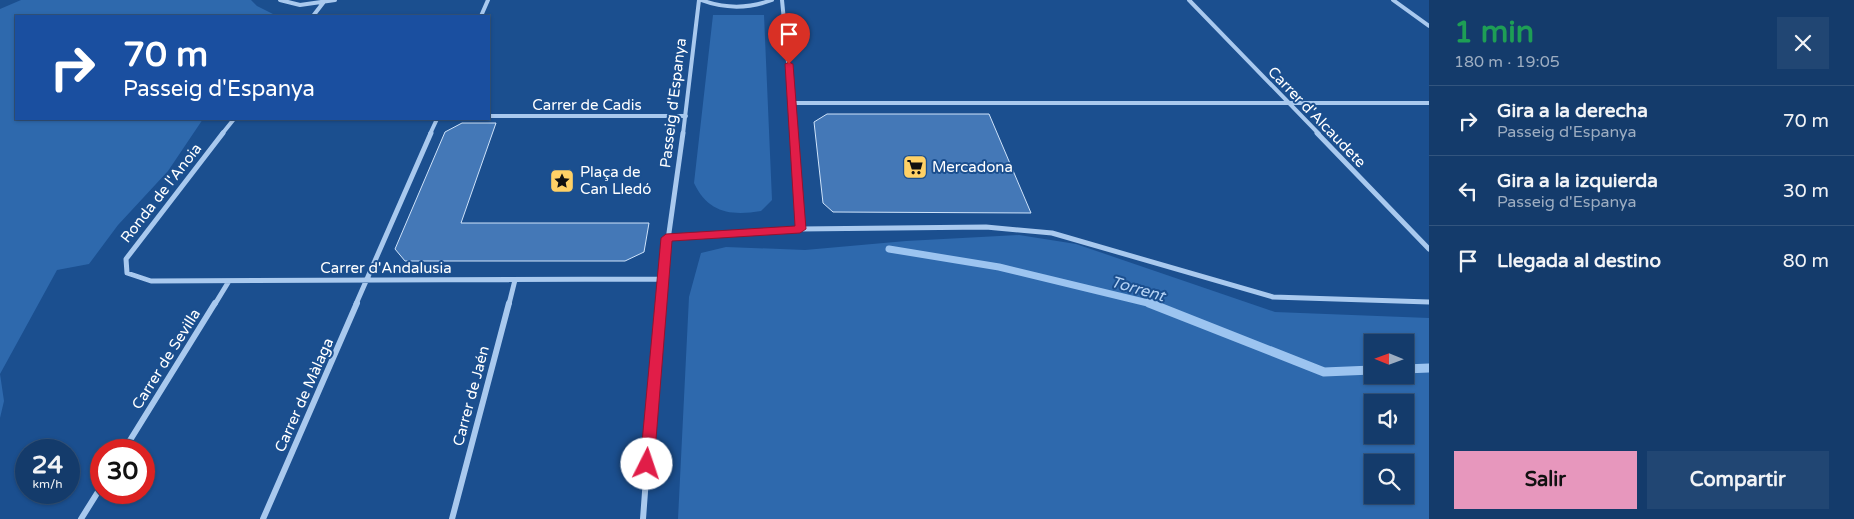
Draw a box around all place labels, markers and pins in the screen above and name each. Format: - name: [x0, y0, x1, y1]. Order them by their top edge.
- pin: [768, 13, 810, 64]
- supermarket icon: Mercadona: [902, 154, 928, 180]
- place label: Mercadona: [932, 158, 1013, 176]
- place label: Plaça de Can Lledó: [580, 163, 651, 198]
- place icon: Plaça de Can Lledó: [549, 168, 575, 194]

